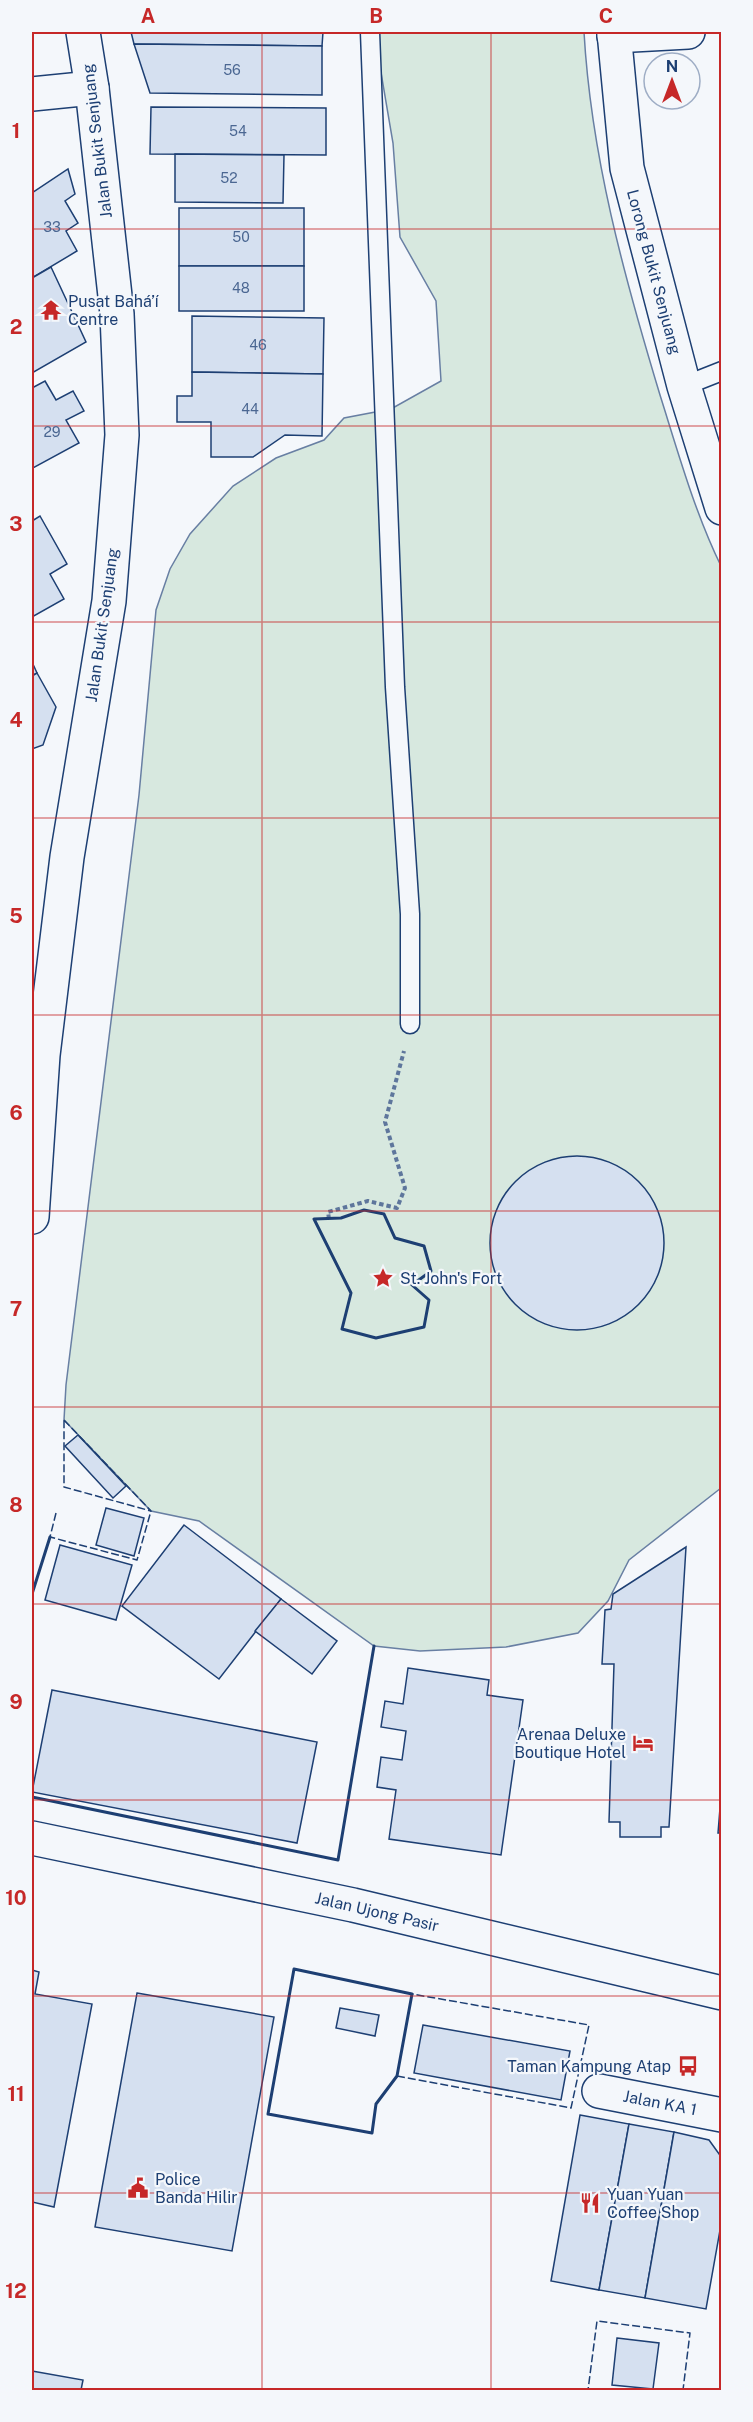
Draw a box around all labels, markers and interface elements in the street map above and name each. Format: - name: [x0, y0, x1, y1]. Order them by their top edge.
- text: A: [141, 4, 155, 28]
- text: B: [369, 4, 383, 28]
- text: C: [599, 4, 613, 28]
- north arrow: [642, 51, 702, 111]
- text: N: [666, 57, 678, 76]
- house number: 56: [223, 62, 241, 78]
- street label: Jalan Bukit Senjuang: [78, 63, 116, 219]
- text: 1: [12, 119, 20, 143]
- house number: 54: [229, 123, 247, 139]
- house number: 52: [220, 170, 238, 186]
- street label: Lorong Bukit Senjuang: [623, 187, 685, 357]
- house number: 33: [43, 219, 61, 235]
- house number: 50: [232, 229, 250, 245]
- house number: 48: [232, 280, 250, 296]
- place label: Pusat Bahá’í Centre: [68, 292, 160, 329]
- temple icon: Pusat Bahá’í Centre: [39, 298, 63, 322]
- text: 2: [10, 315, 22, 339]
- house number: 46: [249, 337, 267, 353]
- house number: 44: [241, 401, 259, 417]
- house number: 29: [43, 424, 61, 440]
- text: 3: [9, 512, 23, 536]
- street label: Jalan Bukit Senjuang: [82, 547, 122, 703]
- text: 4: [9, 708, 23, 732]
- text: 5: [9, 904, 23, 928]
- text: 6: [9, 1101, 23, 1125]
- place icon: St. John's Fort: [371, 1266, 395, 1290]
- place label: St. John's Fort: [400, 1269, 502, 1288]
- text: 7: [10, 1297, 22, 1321]
- text: 8: [9, 1493, 23, 1517]
- text: 9: [9, 1690, 23, 1714]
- place label: Arenaa Deluxe Boutique Hotel: [514, 1725, 626, 1762]
- hotel icon: Arenaa Deluxe Boutique Hotel: [631, 1731, 655, 1755]
- text: 10: [5, 1886, 27, 1910]
- street label: Jalan Ujong Pasir: [313, 1889, 441, 1935]
- bus stop icon: Taman Kampung Atap: [676, 2054, 700, 2078]
- place label: Taman Kampung Atap: [507, 2057, 671, 2076]
- text: 11: [7, 2082, 25, 2106]
- street label: Jalan KA 1: [622, 2087, 698, 2119]
- place label: Police Banda Hilir: [155, 2170, 238, 2207]
- public building icon: Police Banda Hilir: [126, 2176, 150, 2200]
- place label: Yuan Yuan Coffee Shop: [607, 2185, 699, 2222]
- restaurant icon: Yuan Yuan Coffee Shop: [578, 2191, 602, 2215]
- text: 12: [5, 2279, 27, 2303]

